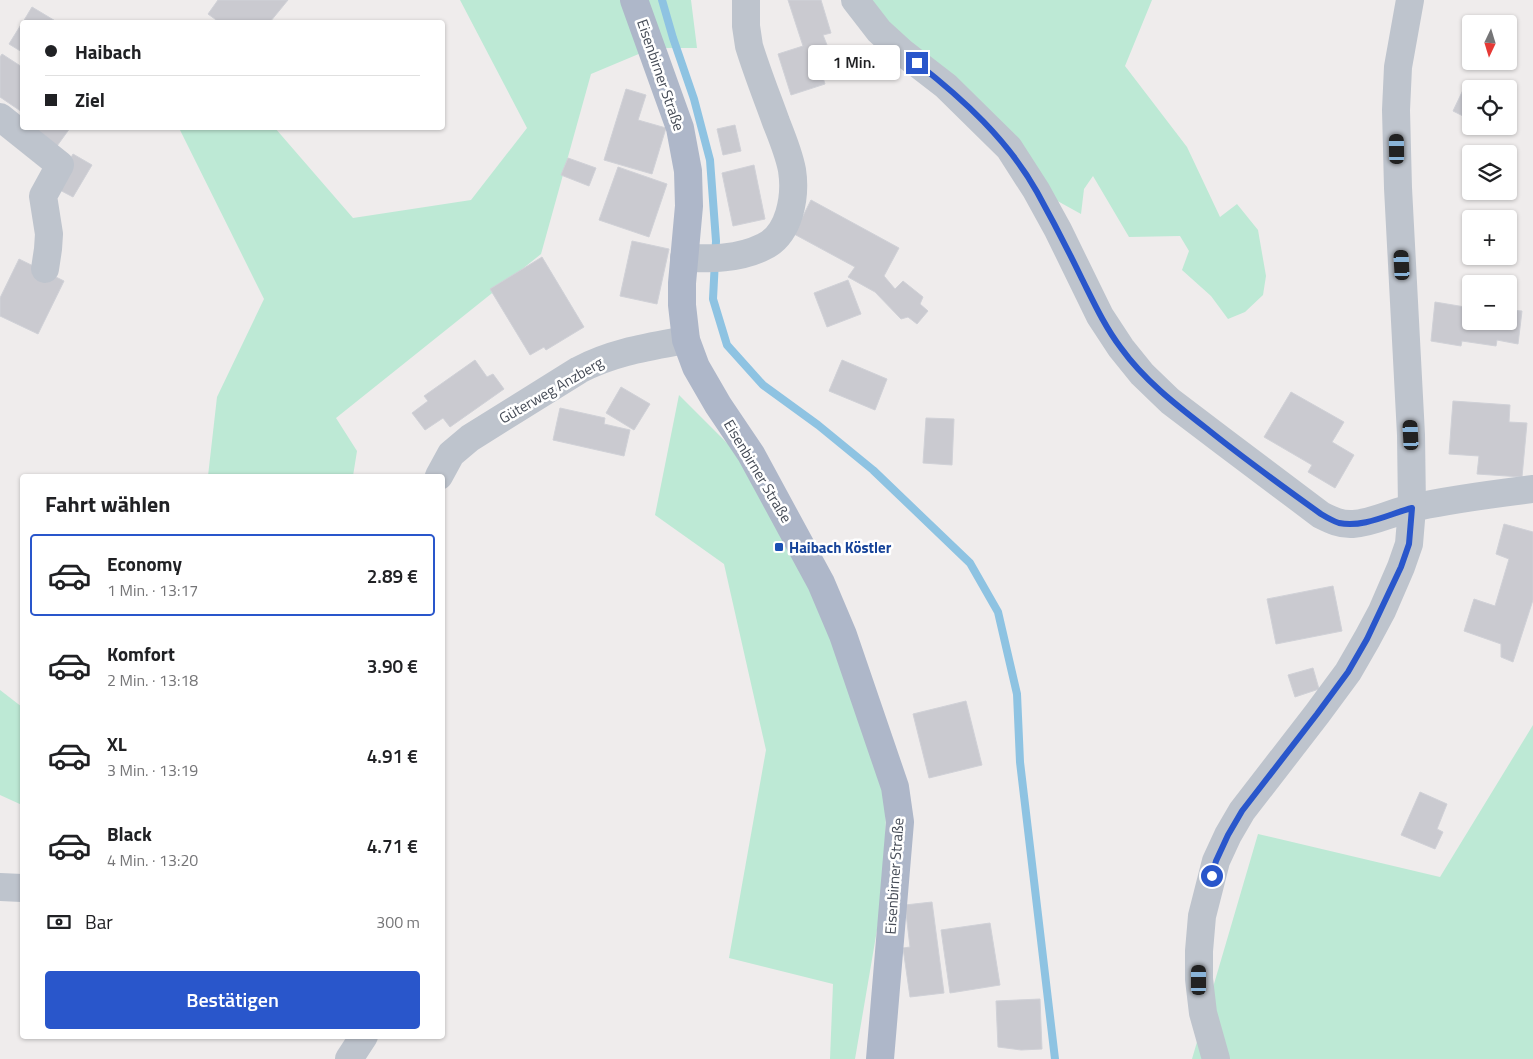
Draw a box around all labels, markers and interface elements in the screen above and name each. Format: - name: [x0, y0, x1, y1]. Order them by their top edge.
- north arrow: [1462, 15, 1518, 70]
- map controls: [1462, 15, 1517, 330]
- street label: Eisenbirner Straße: [631, 16, 691, 134]
- text: Haibach: [75, 37, 142, 66]
- callout: 1 Min.: [807, 46, 900, 80]
- text: 1 Min.: [833, 50, 875, 74]
- route end: [906, 52, 928, 74]
- button: locate: [1462, 80, 1517, 135]
- text: Ziel: [75, 85, 105, 114]
- car: [1389, 134, 1404, 164]
- button: layers: [1462, 145, 1517, 200]
- button: +: [1462, 210, 1517, 265]
- car: [1393, 250, 1410, 280]
- button: −: [1462, 275, 1517, 330]
- street label: Güterweg Anzberg: [494, 351, 608, 429]
- street label: Eisenbirner Straße: [718, 415, 798, 527]
- car: [1402, 420, 1419, 450]
- text: Fahrt wählen: [45, 487, 170, 521]
- place label: Haibach Köstler: [789, 536, 892, 559]
- marker: Haibach Köstler: [773, 541, 785, 553]
- text: Economy: [107, 549, 182, 578]
- icon: car: [47, 553, 92, 598]
- text: 2.89 €: [367, 561, 418, 590]
- text: 1 Min. · 13:17: [107, 578, 198, 602]
- text: Komfort: [107, 639, 175, 668]
- icon: car: [47, 643, 92, 688]
- text: 3.90 €: [367, 651, 418, 680]
- text: 2 Min. · 13:18: [107, 668, 198, 692]
- text: XL: [107, 729, 127, 758]
- icon: car: [47, 733, 92, 778]
- text: 4.91 €: [367, 741, 418, 770]
- text: 3 Min. · 13:19: [107, 758, 198, 782]
- street label: Eisenbirner Straße: [878, 817, 910, 935]
- text: Black: [107, 819, 152, 848]
- icon: car: [47, 823, 92, 868]
- text: 4.71 €: [367, 831, 418, 860]
- text: 4 Min. · 13:20: [107, 848, 198, 872]
- route start: [1201, 865, 1223, 887]
- text: Bar: [85, 907, 113, 936]
- icon: cash: [45, 908, 73, 936]
- text: 300 m: [376, 910, 420, 934]
- car: [1191, 965, 1206, 995]
- button: Bestätigen: [45, 971, 420, 1029]

